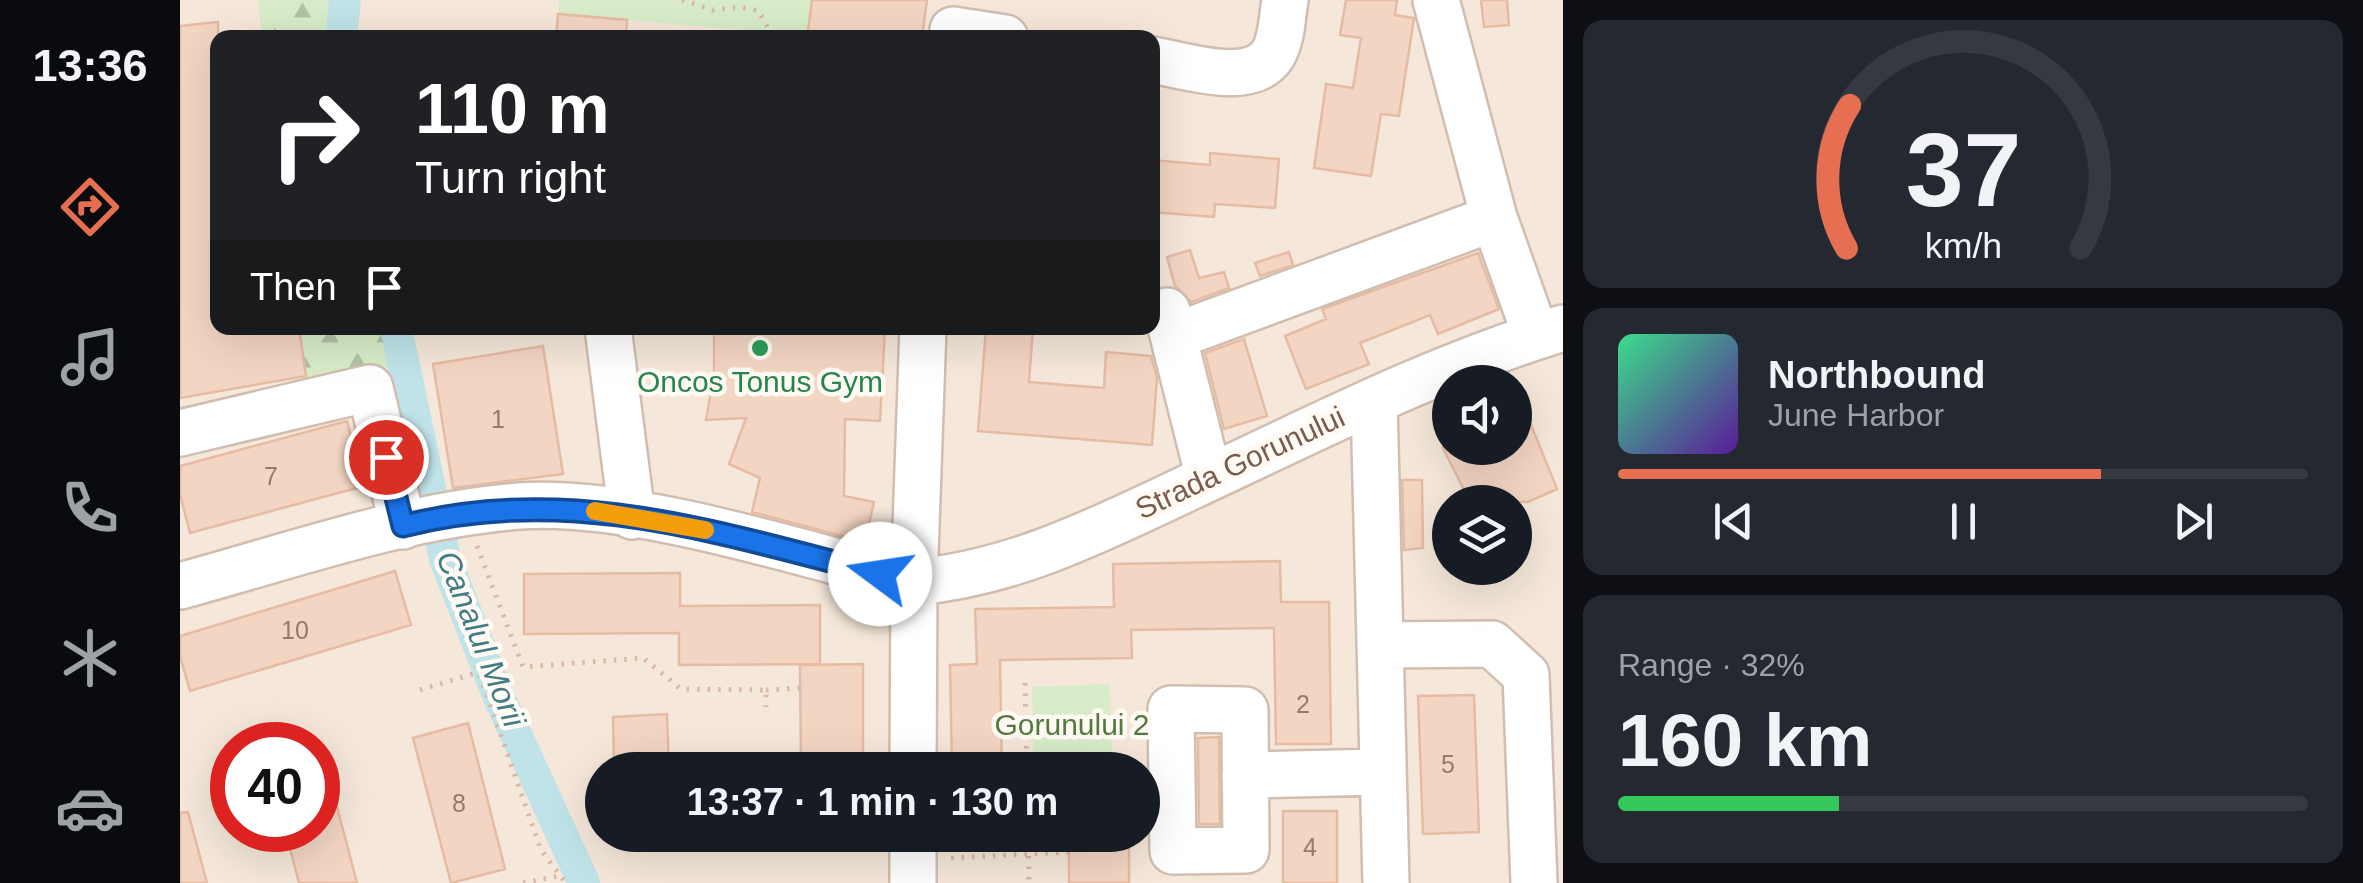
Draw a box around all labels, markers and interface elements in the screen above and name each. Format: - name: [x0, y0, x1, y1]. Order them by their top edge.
- text: 13:36: [32, 40, 148, 91]
- icon: right: [250, 70, 380, 200]
- text: 110 m: [415, 70, 610, 148]
- text: 37: [1905, 112, 2021, 228]
- text: Turn right: [415, 152, 606, 203]
- icon: directions: [55, 172, 125, 242]
- text: km/h: [1924, 226, 2002, 266]
- icon: arrive: [357, 260, 412, 315]
- text: Then: [250, 266, 337, 308]
- icon: music: [55, 322, 125, 392]
- marker: Oncos Tonus Gym: [749, 337, 771, 359]
- text: Northbound: [1768, 354, 1985, 396]
- place label: Oncos Tonus Gym: [637, 365, 883, 398]
- map controls: [1432, 365, 1532, 585]
- button: sound: [1432, 365, 1532, 465]
- text: June Harbor: [1768, 397, 1944, 433]
- street label: Strada Gorunului: [1130, 400, 1350, 525]
- house number: 1: [491, 405, 505, 433]
- pin: [344, 415, 429, 500]
- icon: arrive: [359, 430, 414, 485]
- house number: 7: [264, 462, 278, 490]
- icon: phone: [55, 473, 125, 543]
- button: layers: [1432, 485, 1532, 585]
- icon: previous: [1706, 494, 1761, 549]
- icon: pause: [1936, 494, 1991, 549]
- icon: next: [2166, 494, 2221, 549]
- position arrow: [828, 522, 932, 626]
- water label: Canalul Morii: [429, 546, 533, 733]
- house number: 10: [281, 616, 309, 644]
- icon: climate: [55, 623, 125, 693]
- text: Range · 32%: [1618, 647, 1805, 683]
- house number: 2: [1296, 690, 1310, 718]
- text: 160 km: [1618, 698, 1872, 782]
- park label: Gorunului 2: [994, 708, 1150, 741]
- speed limit sign: 40: [210, 722, 340, 852]
- house number: 5: [1441, 750, 1455, 778]
- icon: car: [55, 773, 125, 843]
- text: 13:37 · 1 min · 130 m: [687, 781, 1058, 823]
- house number: 8: [452, 789, 466, 817]
- house number: 4: [1303, 833, 1317, 861]

